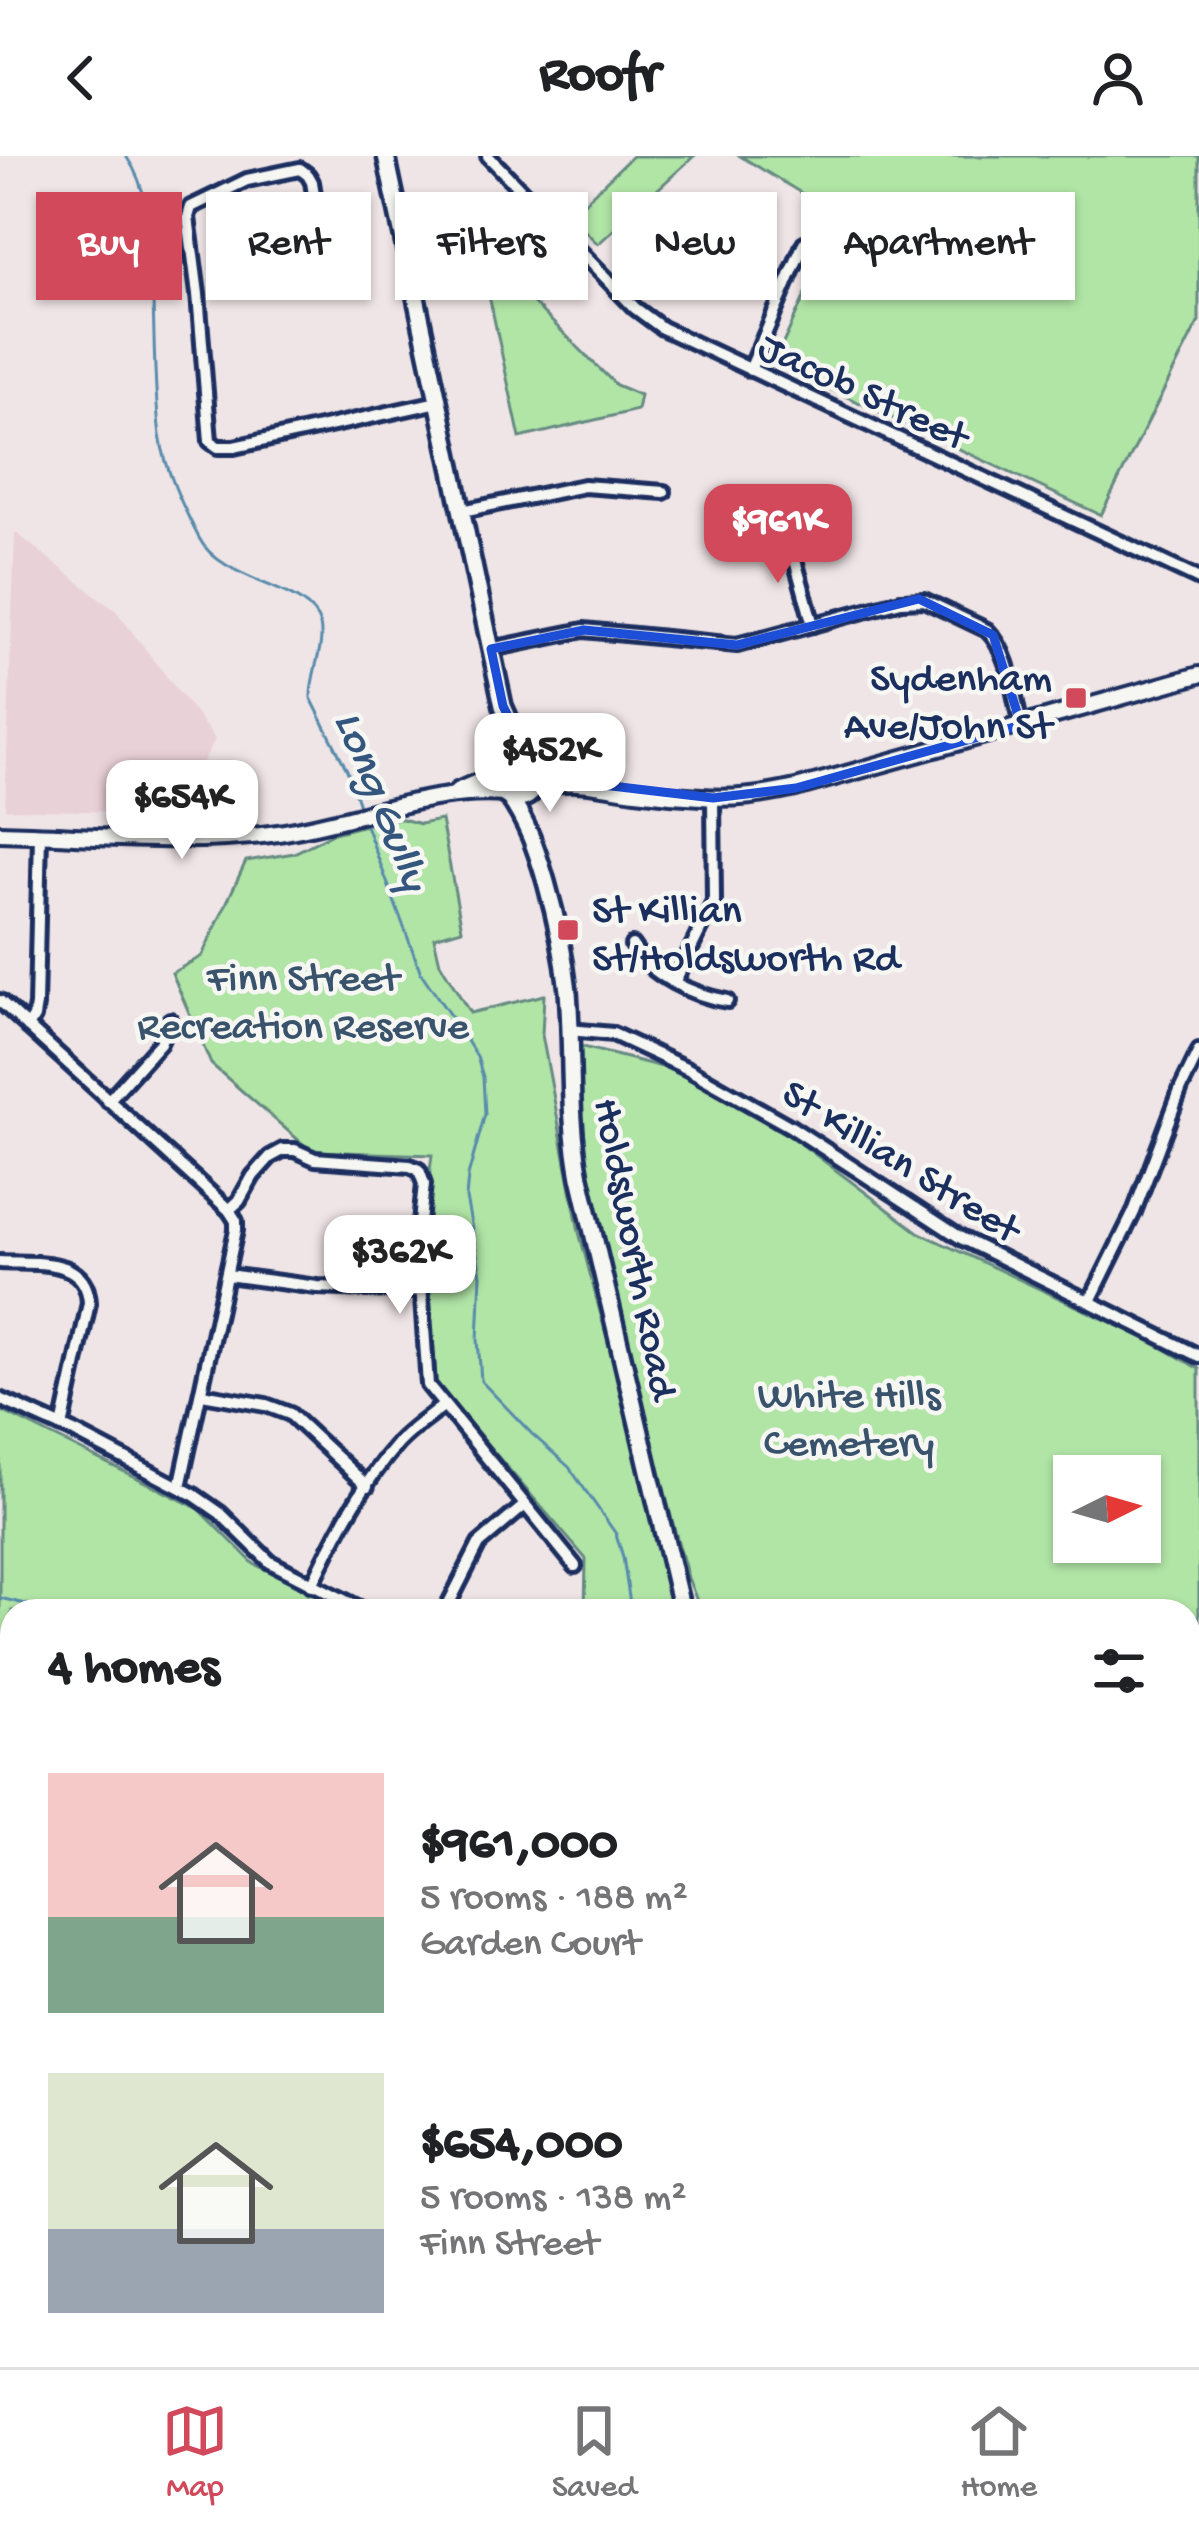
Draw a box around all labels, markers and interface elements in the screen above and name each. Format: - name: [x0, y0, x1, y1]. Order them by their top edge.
- icon: back: [48, 45, 114, 111]
- icon: person: [1085, 45, 1151, 111]
- text: Roofr: [540, 46, 660, 110]
- chip: Buy: [36, 192, 182, 300]
- chip: Rent: [206, 192, 371, 300]
- chip: Filters: [395, 192, 588, 300]
- chip: New: [612, 192, 777, 300]
- chip: Apartment: [801, 192, 1075, 300]
- street label: Jacob Street: [749, 325, 978, 466]
- pin: $961K: [694, 484, 862, 586]
- text: $961K: [731, 500, 825, 546]
- place label: Sydenham Ave/John St: [844, 657, 1056, 754]
- marker: Sydenham Ave/John St: [1063, 685, 1089, 711]
- water label: Long Gully: [319, 704, 440, 902]
- pin: $452K: [466, 713, 634, 815]
- text: $452K: [501, 729, 599, 775]
- pin: $654K: [98, 760, 266, 862]
- text: $654K: [133, 776, 231, 822]
- place label: St Killian St/Holdsworth Rd: [592, 889, 903, 986]
- marker: St Killian St/Holdsworth Rd: [555, 917, 581, 943]
- park label: Finn Street Recreation Reserve: [137, 957, 470, 1054]
- street label: St Killian Street: [771, 1072, 1030, 1259]
- street label: Holdsworth Road: [578, 1095, 685, 1407]
- pin: $362K: [316, 1215, 484, 1317]
- text: $362K: [351, 1231, 449, 1277]
- park label: White Hills Cemetery: [757, 1374, 942, 1471]
- north arrow: [1053, 1455, 1161, 1563]
- map controls: [1053, 1455, 1161, 1563]
- icon: filters: [1086, 1638, 1152, 1704]
- text: 4 homes: [48, 1641, 219, 1701]
- text: $961,000: [420, 1817, 618, 1877]
- icon: home: [144, 1821, 288, 1965]
- text: 5 rooms · 188 m²: [420, 1877, 688, 1923]
- text: Garden Court: [420, 1923, 640, 1969]
- text: $654,000: [420, 2117, 623, 2177]
- icon: home: [144, 2121, 288, 2265]
- text: 5 rooms · 138 m²: [420, 2177, 687, 2223]
- text: Finn Street: [420, 2223, 599, 2269]
- tab: Map: [162, 2398, 228, 2508]
- tab: Saved: [552, 2398, 637, 2508]
- tab: Home: [961, 2398, 1037, 2508]

